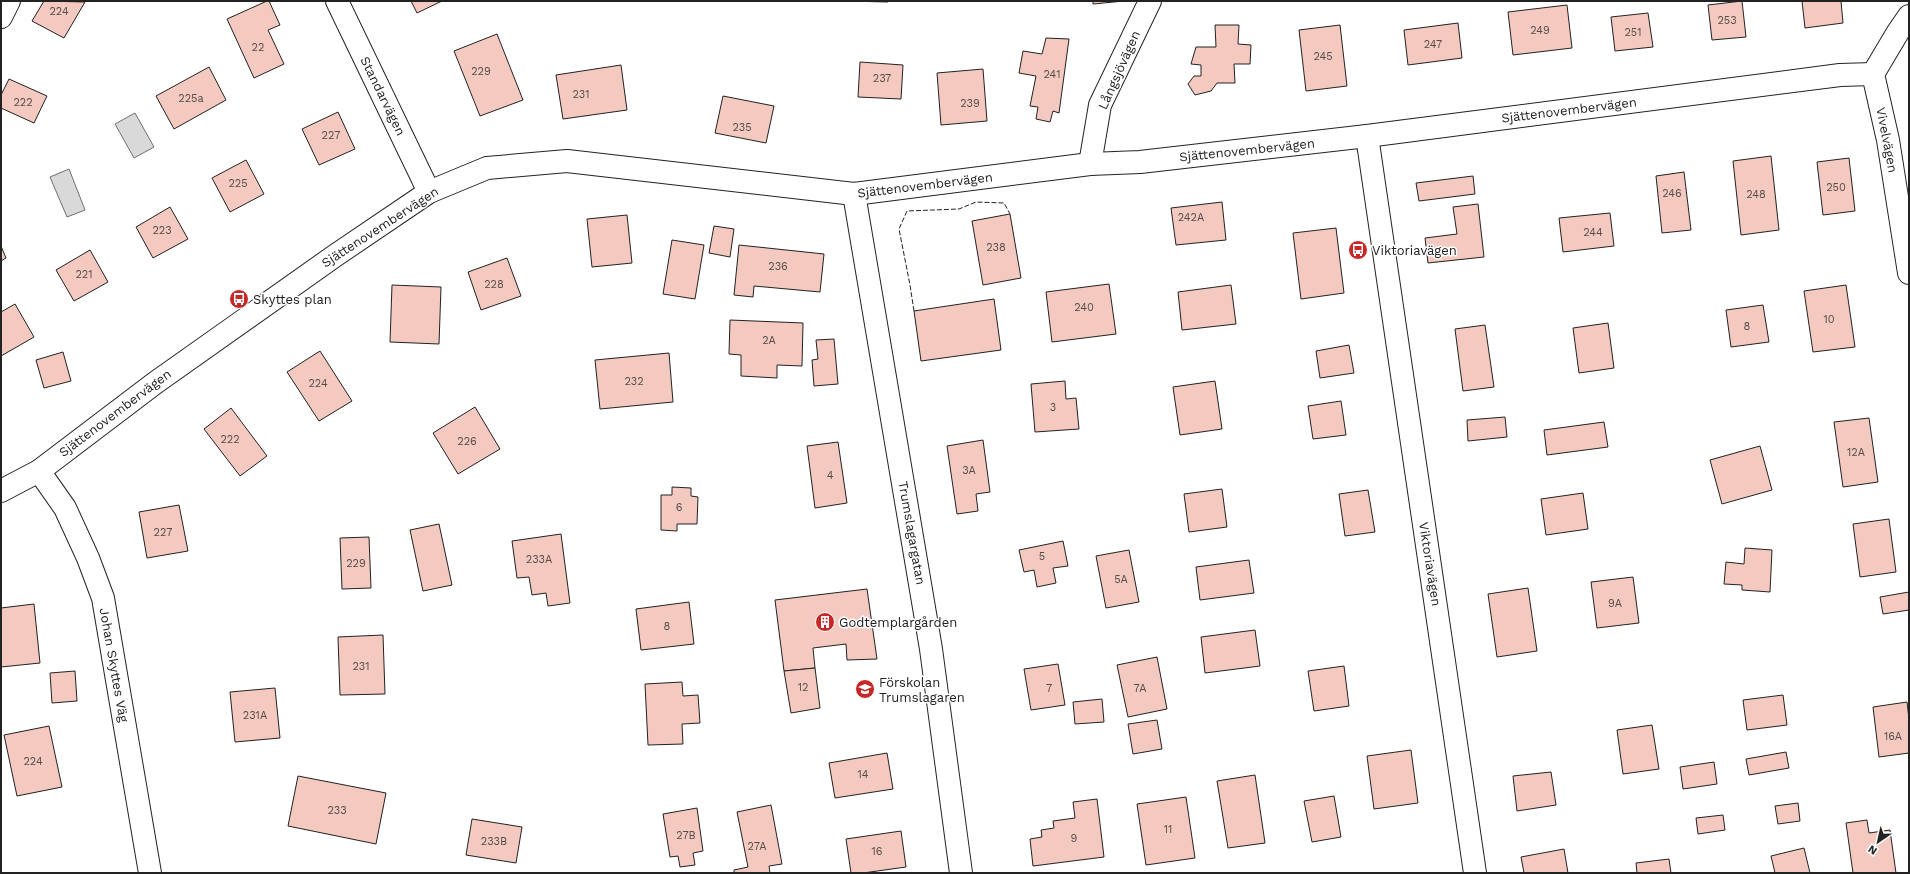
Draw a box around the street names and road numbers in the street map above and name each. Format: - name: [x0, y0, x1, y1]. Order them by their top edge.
- street label: Långsjövägen: [1095, 28, 1143, 112]
- street label: Standarvägen: [357, 54, 409, 138]
- street label: Sjättenovembervägen: [1500, 94, 1638, 126]
- street label: Vivelvägen: [1873, 106, 1901, 174]
- street label: Sjättenovembervägen: [1178, 135, 1316, 165]
- street label: Sjättenovembervägen: [856, 169, 994, 201]
- street label: Sjättenovembervägen: [319, 184, 441, 270]
- street label: Sjättenovembervägen: [56, 366, 174, 460]
- street label: Trumslagargatan: [895, 480, 929, 586]
- street label: Viktoriavägen: [1416, 521, 1444, 607]
- street label: Johan Skyttes Väg: [97, 607, 131, 723]

